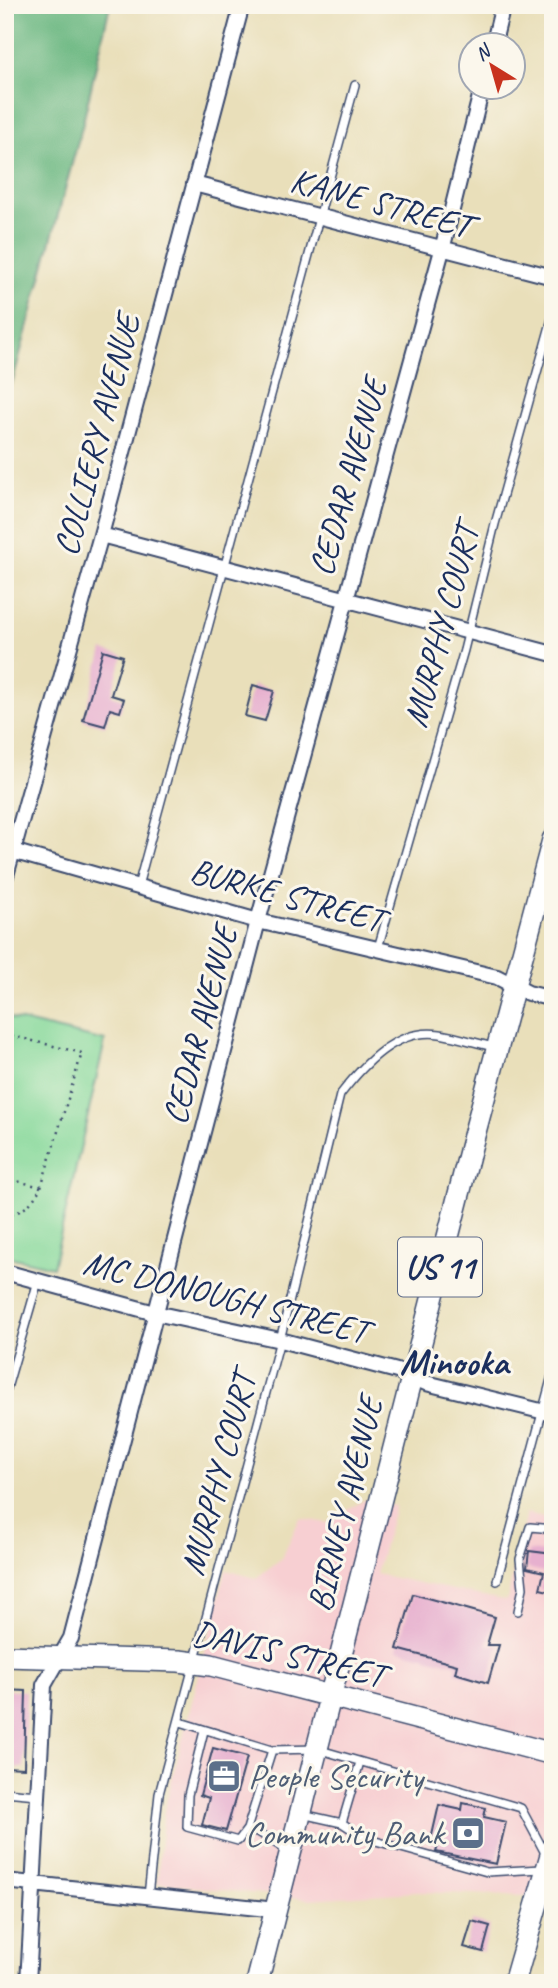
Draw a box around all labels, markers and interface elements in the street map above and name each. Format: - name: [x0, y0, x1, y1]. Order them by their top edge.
- north arrow: [456, 32, 526, 102]
- text: N: [470, 38, 497, 66]
- street label: KANE STREET: [286, 157, 485, 251]
- street label: COLLIERY AVENUE: [43, 305, 152, 560]
- street label: CEDAR AVENUE: [298, 368, 399, 581]
- street label: MURPHY COURT: [392, 512, 492, 732]
- street label: BURKE STREET: [185, 848, 395, 944]
- street label: CEDAR AVENUE: [152, 916, 249, 1129]
- road number: US 11: [398, 1238, 482, 1296]
- street label: MC DONOUGH STREET: [79, 1240, 380, 1356]
- district label: Minooka: [400, 1338, 512, 1385]
- street label: MURPHY COURT: [169, 1360, 269, 1580]
- street label: BIRNEY AVENUE: [297, 1388, 395, 1616]
- street label: DAVIS STREET: [189, 1610, 396, 1700]
- place label: People Security: [248, 1754, 426, 1799]
- office icon: People Security: [205, 1757, 243, 1795]
- place label: Community Bank: [245, 1811, 447, 1856]
- bank icon: Community Bank: [449, 1814, 487, 1852]

